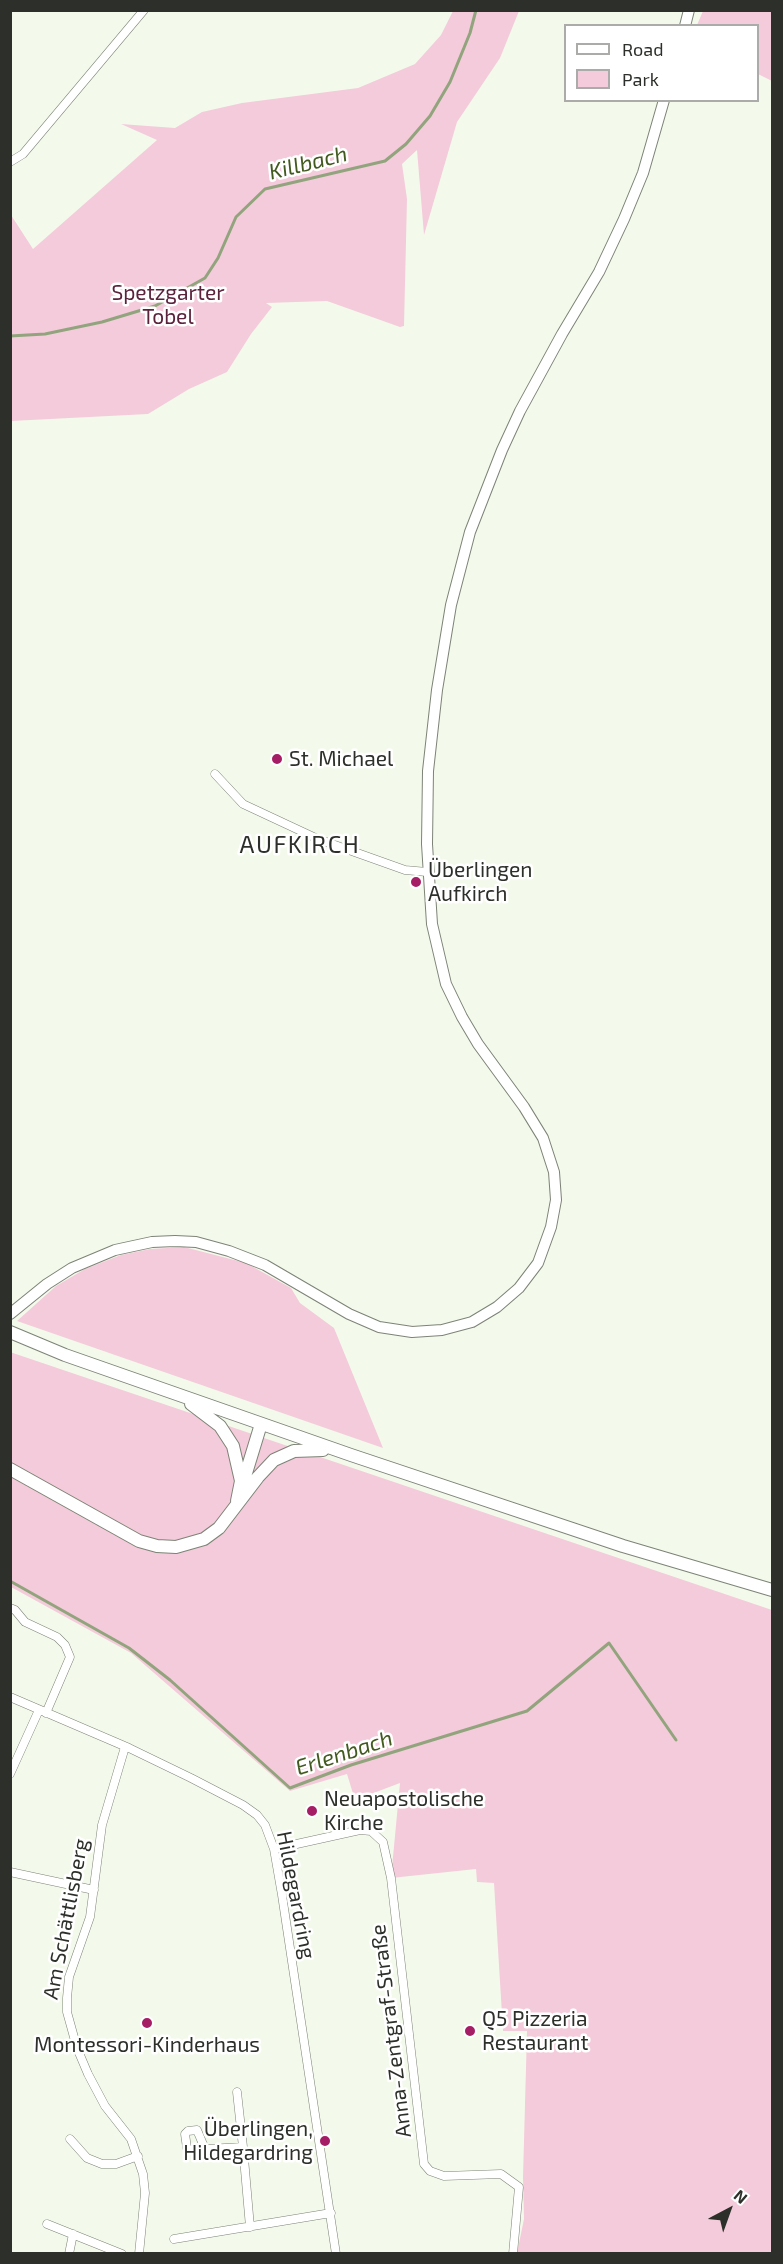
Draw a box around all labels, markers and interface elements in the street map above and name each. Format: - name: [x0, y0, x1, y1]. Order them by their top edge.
- legend: [564, 24, 759, 102]
- text: Road: [622, 38, 663, 60]
- text: Park: [622, 68, 659, 90]
- water label: Killbach: [266, 141, 350, 185]
- park label: Spetzgarter Tobel: [111, 280, 225, 330]
- place label: St. Michael: [289, 746, 393, 772]
- marker: St. Michael: [270, 752, 284, 766]
- district label: AUFKIRCH: [240, 831, 360, 859]
- place label: Überlingen Aufkirch: [428, 857, 532, 907]
- marker: Überlingen Aufkirch: [409, 875, 423, 889]
- water label: Erlenbach: [292, 1725, 396, 1781]
- place label: Neuapostolische Kirche: [324, 1786, 484, 1836]
- marker: Neuapostolische Kirche: [305, 1804, 319, 1818]
- street label: Hildegardring: [271, 1829, 321, 1961]
- street label: Am Schättlisberg: [38, 1836, 94, 2002]
- street label: Anna-Zentgraf-Straße: [365, 1923, 417, 2139]
- place label: Q5 Pizzeria Restaurant: [482, 2006, 588, 2056]
- marker: Montessori-Kinderhaus: [140, 2016, 154, 2030]
- marker: Q5 Pizzeria Restaurant: [463, 2024, 477, 2038]
- place label: Montessori-Kinderhaus: [34, 2032, 260, 2058]
- place label: Überlingen, Hildegardring: [183, 2116, 313, 2166]
- marker: Überlingen, Hildegardring: [318, 2134, 332, 2148]
- north arrow: [699, 2180, 759, 2240]
- text: N: [731, 2185, 752, 2207]

